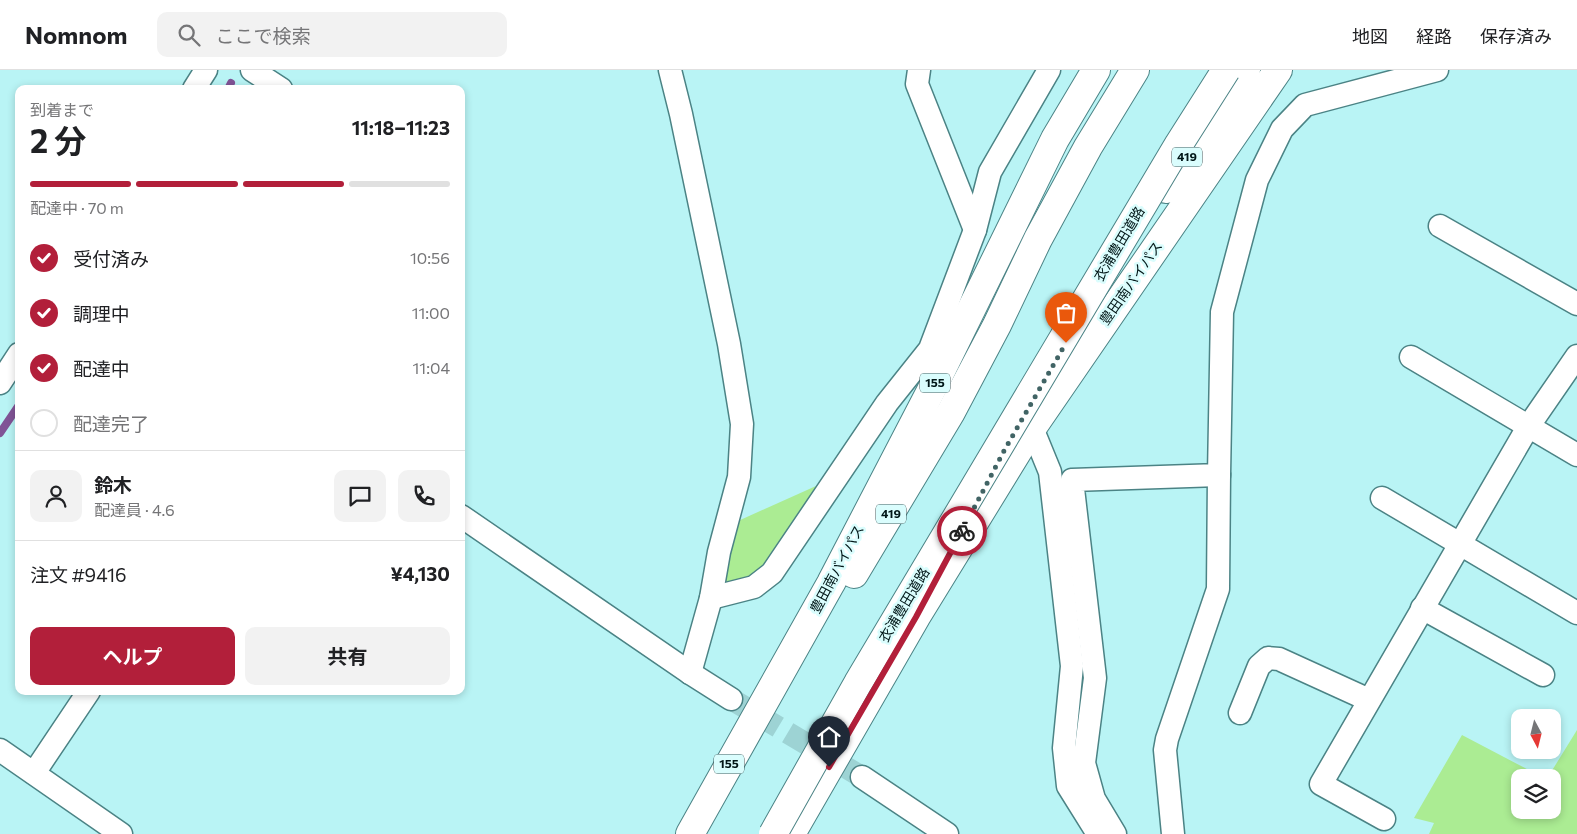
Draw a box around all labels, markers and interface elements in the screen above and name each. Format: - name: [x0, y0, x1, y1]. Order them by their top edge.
- search box: [157, 12, 507, 57]
- text: Nomnom: [25, 20, 127, 49]
- icon: search: [175, 21, 203, 49]
- text: ここで検索: [215, 24, 310, 47]
- text: 地図: [1352, 25, 1388, 47]
- text: 経路: [1416, 25, 1452, 47]
- text: 保存済み: [1480, 25, 1552, 47]
- text: 到着まで: [30, 100, 94, 119]
- text: 11:18–11:23: [352, 116, 450, 139]
- text: 2 分: [30, 120, 86, 160]
- road number: 419: [1172, 147, 1202, 166]
- text: 配達中 · 70 m: [30, 198, 124, 217]
- street label: 衣浦豊田道路: [1090, 203, 1147, 284]
- street label: 豊田南バイパス: [1096, 238, 1166, 328]
- icon: check: [30, 244, 58, 272]
- text: 受付済み: [73, 247, 149, 270]
- text: 10:56: [410, 248, 450, 267]
- pin: [1045, 292, 1087, 343]
- icon: check: [30, 299, 58, 327]
- icon: bag: [1052, 299, 1080, 327]
- text: 調理中: [73, 302, 130, 325]
- text: 11:00: [412, 303, 450, 322]
- icon: check: [30, 354, 58, 382]
- text: 配達中: [73, 357, 130, 380]
- text: 11:04: [413, 358, 450, 377]
- road number: 155: [920, 374, 950, 392]
- text: 配達完了: [73, 412, 149, 435]
- button: person: [30, 470, 82, 522]
- button: chat: [334, 470, 386, 522]
- button: phone: [398, 470, 450, 522]
- text: 鈴木: [94, 473, 132, 496]
- text: 配達員 · 4.6: [94, 500, 175, 519]
- road number: 419: [876, 504, 906, 524]
- courier: [937, 506, 987, 556]
- icon: bike: [948, 517, 976, 545]
- street label: 豊田南バイパス: [806, 522, 867, 616]
- text: ¥4,130: [390, 562, 450, 585]
- text: 注文 #9416: [30, 563, 127, 586]
- street label: 衣浦豊田道路: [875, 564, 932, 645]
- button: ヘルプ: [30, 627, 235, 685]
- button: 共有: [245, 627, 450, 685]
- north arrow: [1511, 709, 1561, 759]
- map controls: [1511, 709, 1561, 819]
- pin: [808, 716, 850, 767]
- icon: home: [815, 723, 843, 751]
- road number: 155: [714, 754, 744, 774]
- button: layers: [1511, 769, 1561, 819]

